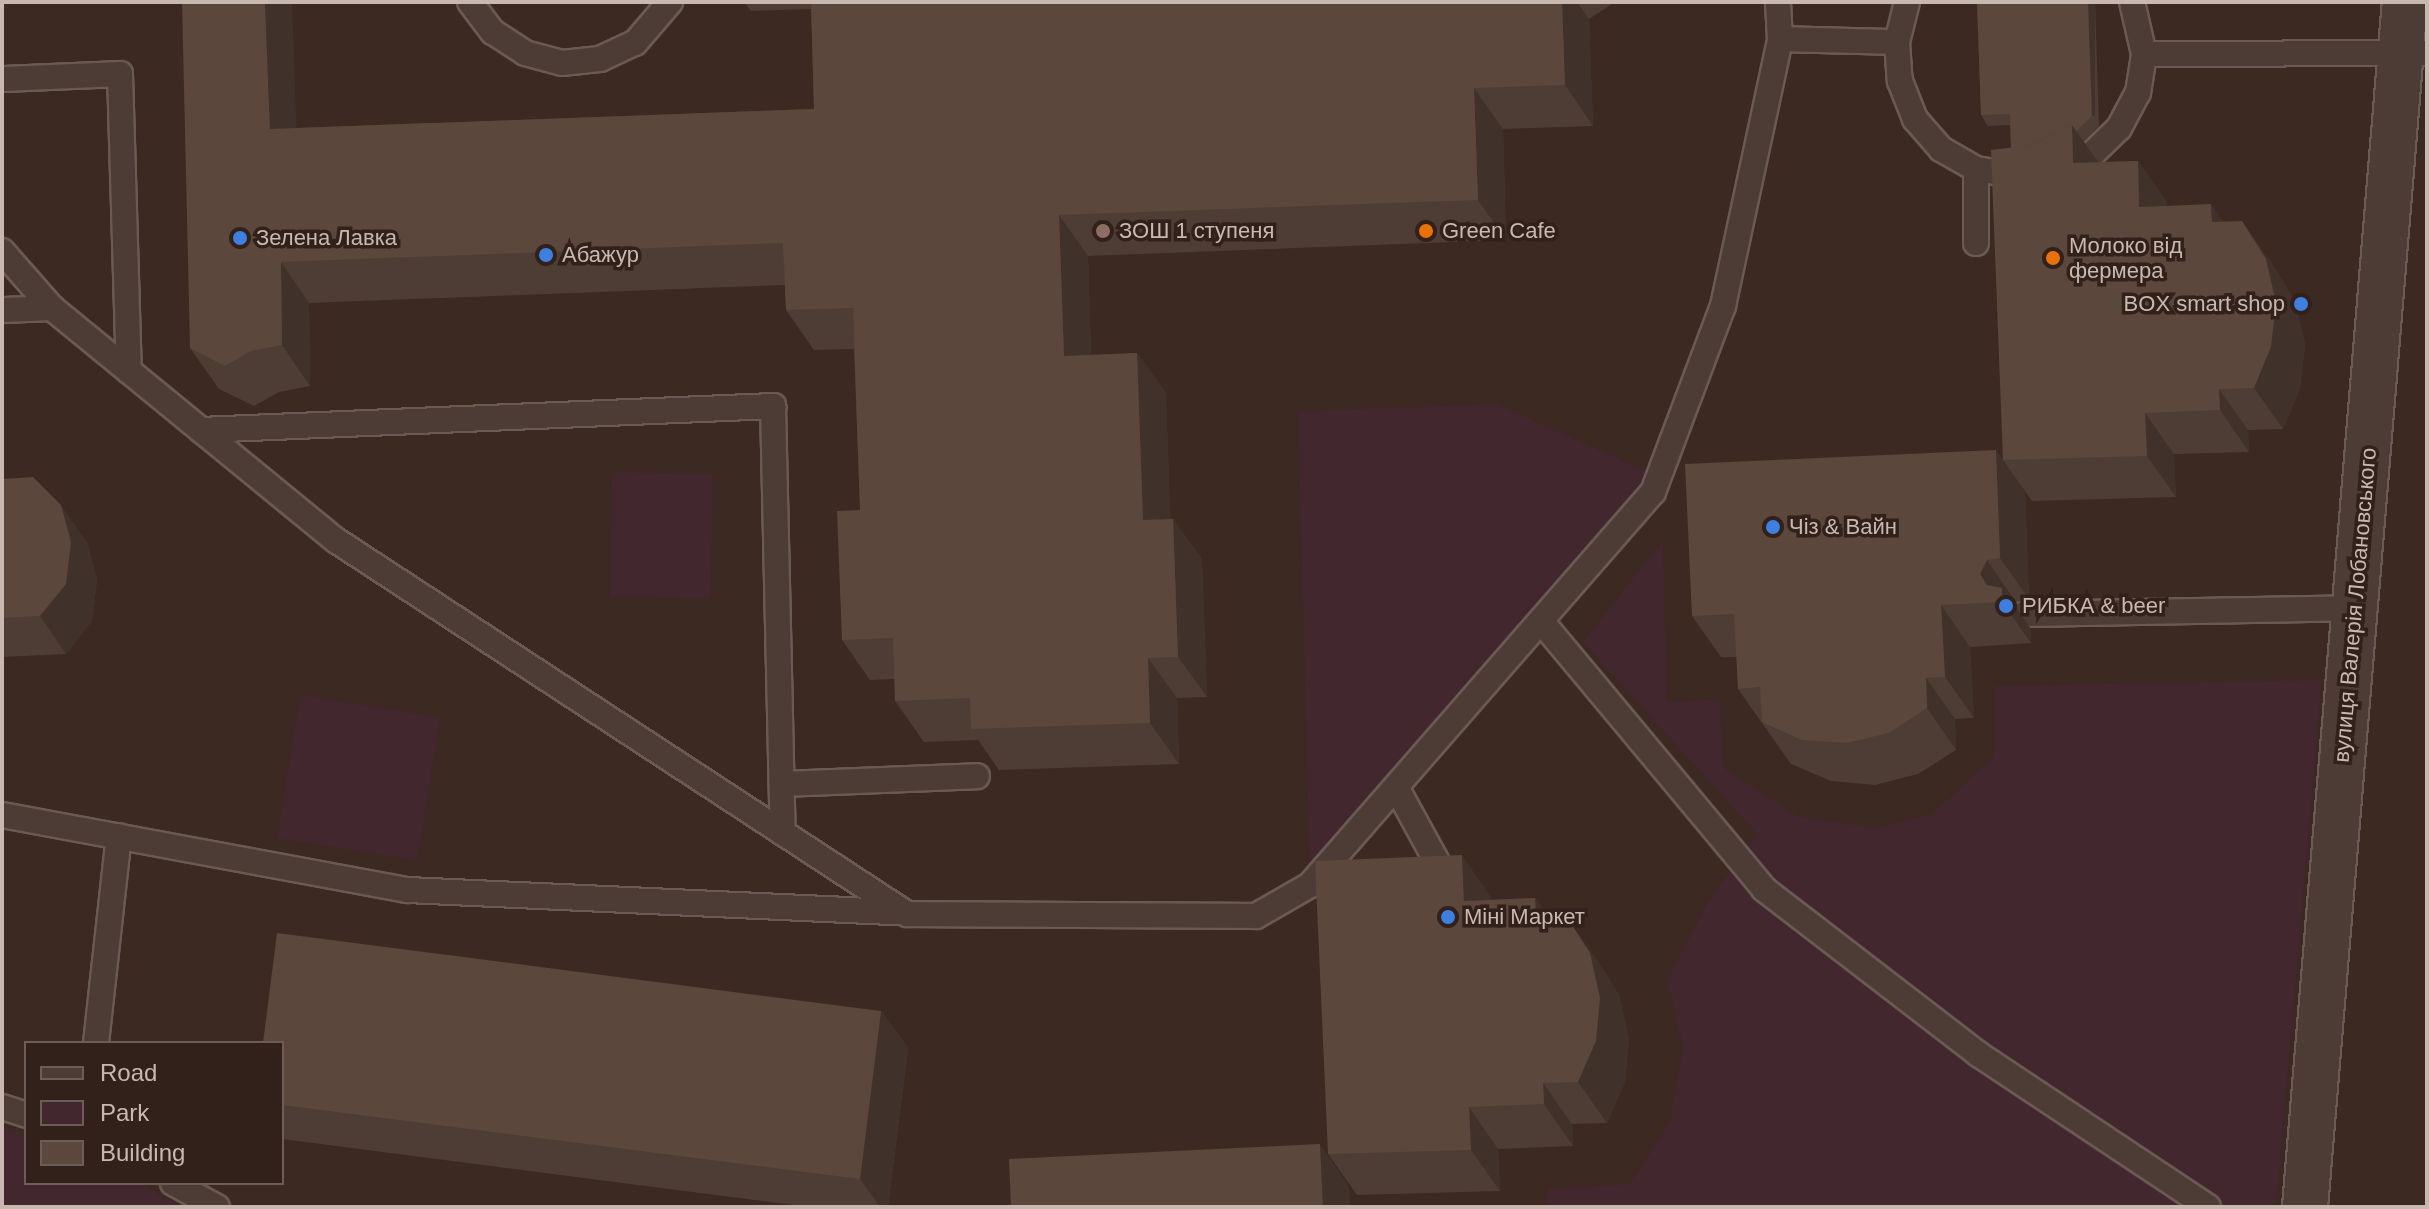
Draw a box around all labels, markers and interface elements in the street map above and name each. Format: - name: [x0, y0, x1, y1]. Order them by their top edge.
- place label: ЗОШ 1 ступеня: [1119, 218, 1274, 244]
- place label: Green Cafe: [1442, 218, 1556, 244]
- marker: ЗОШ 1 ступеня: [1094, 222, 1112, 240]
- marker: Green Cafe: [1417, 222, 1435, 240]
- place label: Зелена Лавка: [256, 225, 397, 251]
- marker: Зелена Лавка: [231, 229, 249, 247]
- place label: Молоко від фермера: [2069, 232, 2182, 284]
- place label: Абажур: [562, 242, 639, 268]
- marker: Абажур: [537, 246, 555, 264]
- marker: Молоко від фермера: [2044, 249, 2062, 267]
- place label: BOX smart shop: [2124, 291, 2285, 317]
- marker: BOX smart shop: [2292, 295, 2310, 313]
- street label: вулиця Валерія Лобановського: [2328, 447, 2382, 763]
- place label: Чіз & Вайн: [1789, 514, 1897, 540]
- marker: Чіз & Вайн: [1764, 518, 1782, 536]
- place label: РИБКА & beer: [2022, 593, 2165, 619]
- marker: РИБКА & beer: [1997, 597, 2015, 615]
- place label: Міні Маркет: [1464, 904, 1585, 930]
- marker: Міні Маркет: [1439, 908, 1457, 926]
- legend: [24, 1041, 284, 1185]
- text: Road: [100, 1059, 157, 1086]
- text: Park: [100, 1099, 149, 1126]
- text: Building: [100, 1139, 185, 1166]

